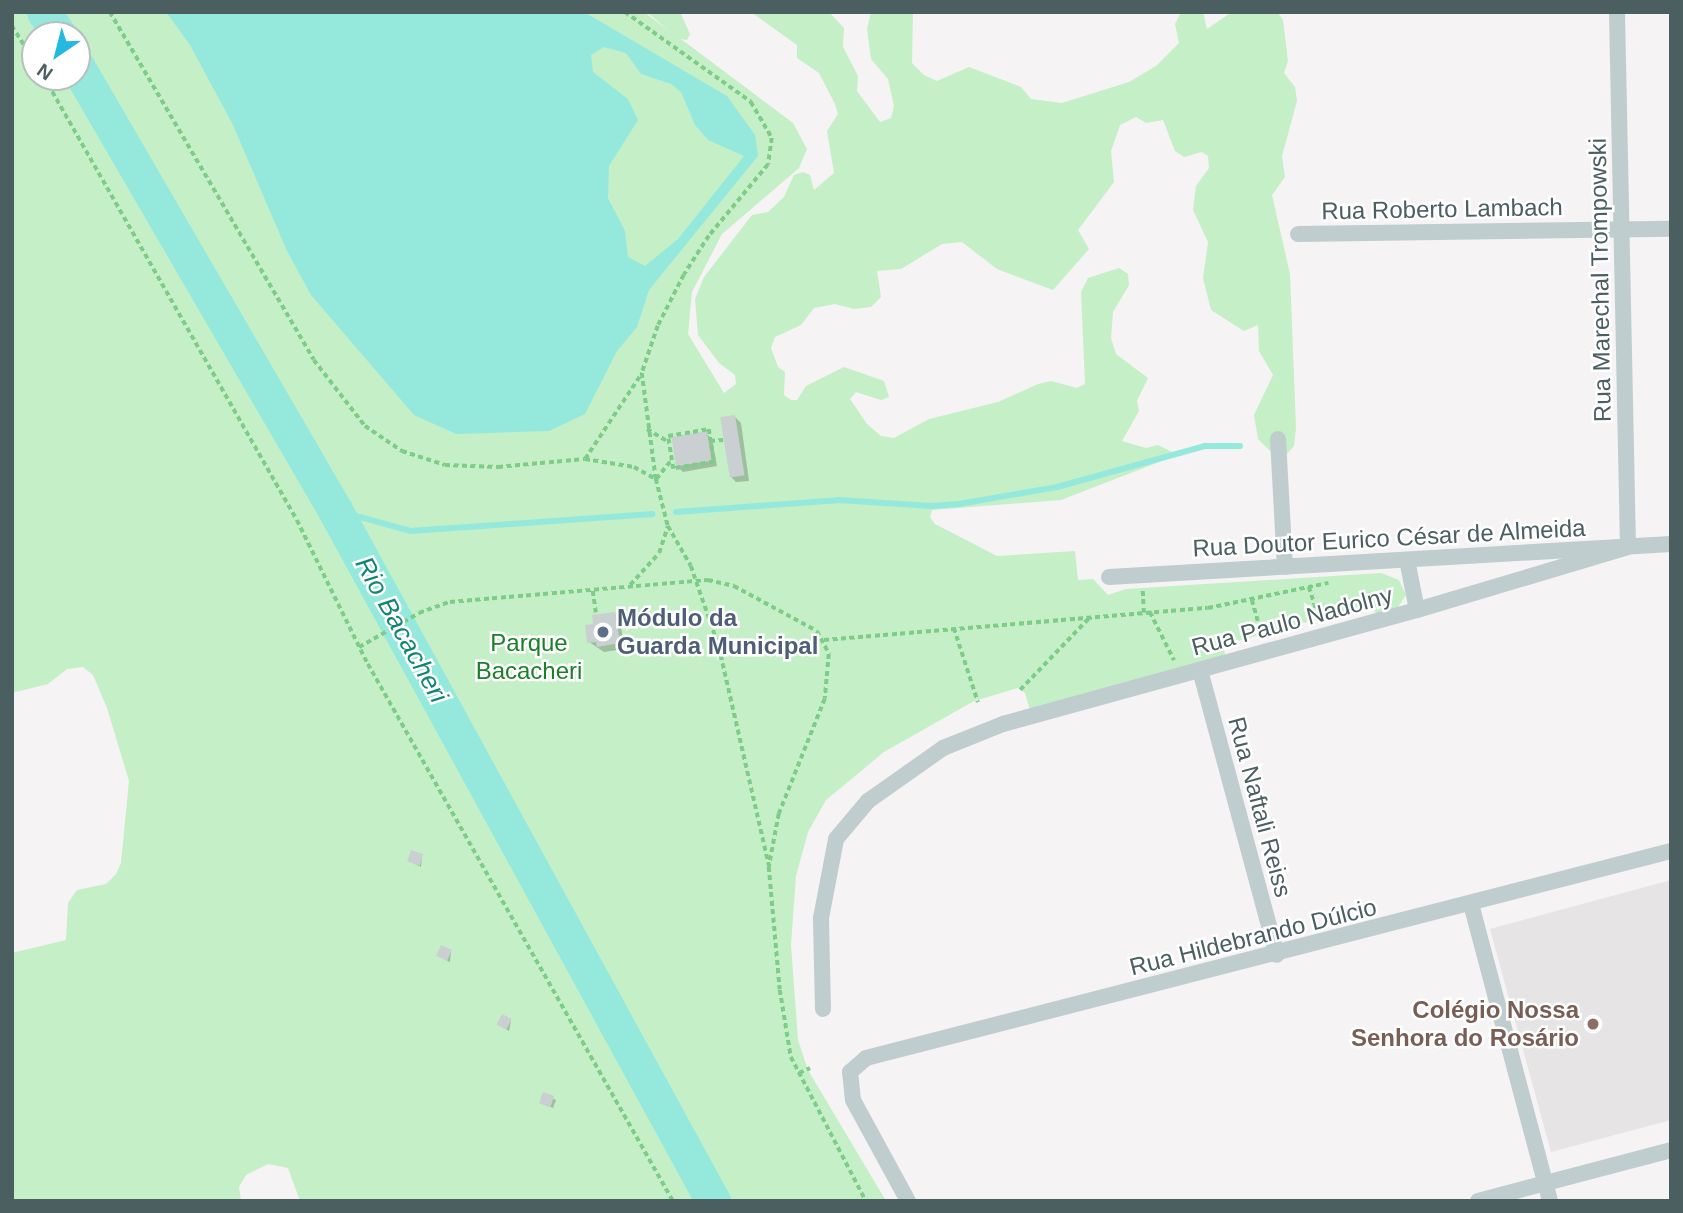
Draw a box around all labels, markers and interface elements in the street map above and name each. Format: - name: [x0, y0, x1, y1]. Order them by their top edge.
- north arrow: [21, 21, 91, 91]
- text: N: [33, 59, 56, 85]
- street label: Rua Marechal Trompowski: [1583, 138, 1617, 422]
- street label: Rua Roberto Lambach: [1321, 192, 1563, 226]
- street label: Rua Doutor Eurico César de Almeida: [1191, 513, 1587, 563]
- water label: Rio Bacacheri: [348, 552, 454, 708]
- street label: Rua Paulo Nadolny: [1188, 580, 1396, 662]
- place label: Módulo da Guarda Municipal: [617, 604, 818, 660]
- marker: Módulo da Guarda Municipal: [595, 624, 611, 640]
- park label: Parque Bacacheri: [476, 629, 582, 685]
- street label: Rua Naftali Reiss: [1222, 714, 1298, 900]
- street label: Rua Hildebrando Dúlcio: [1127, 892, 1379, 982]
- place label: Colégio Nossa Senhora do Rosário: [1351, 996, 1579, 1052]
- marker: Colégio Nossa Senhora do Rosário: [1585, 1016, 1601, 1032]

